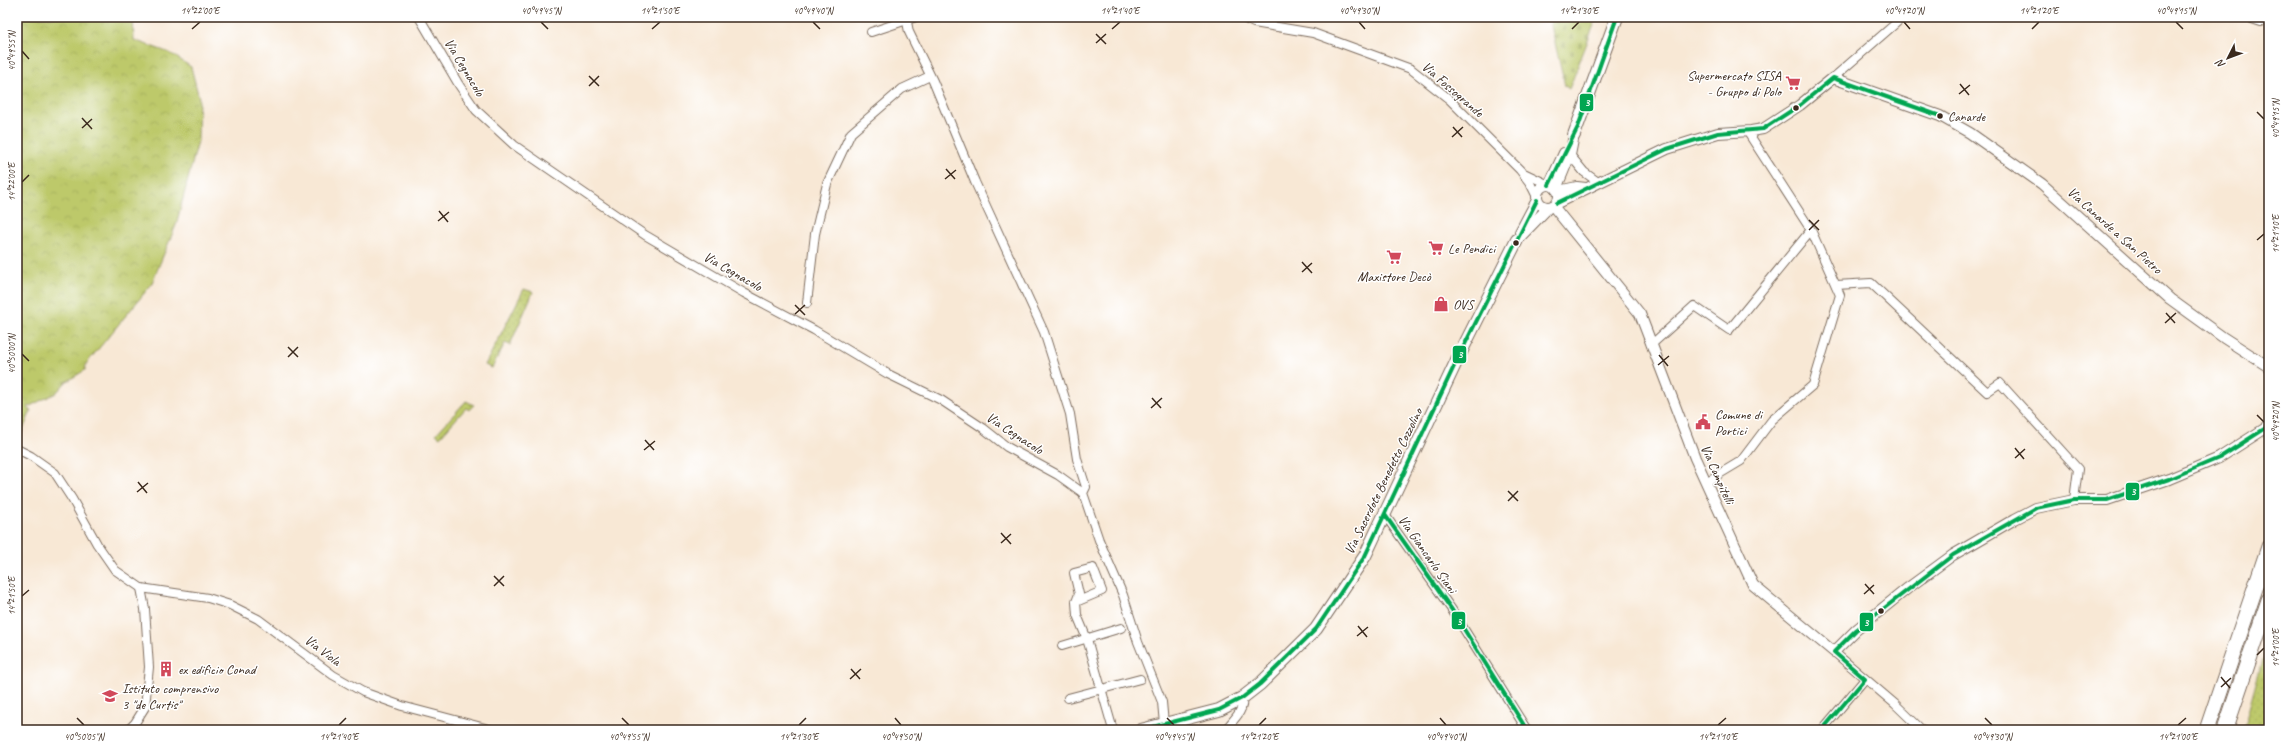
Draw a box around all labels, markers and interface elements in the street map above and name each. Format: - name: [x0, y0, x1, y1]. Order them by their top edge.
- text: 14°22'00"E: [181, 4, 221, 17]
- text: 40°49'45"N: [521, 4, 563, 17]
- text: 14°21'50"E: [641, 4, 681, 17]
- text: 40°49'40"N: [793, 4, 835, 17]
- text: 14°21'40"E: [1101, 4, 1141, 17]
- text: 40°49'30"N: [1339, 4, 1381, 17]
- text: 14°21'30"E: [1560, 4, 1600, 17]
- text: 40°49'20"N: [1884, 4, 1926, 17]
- text: 14°21'20"E: [2020, 4, 2060, 17]
- text: 40°49'15"N: [2156, 4, 2198, 17]
- text: 40°49'55"N: [5, 29, 18, 71]
- street label: Via Cegnacolo: [441, 35, 489, 100]
- north arrow: [2208, 38, 2248, 78]
- text: N: [2212, 56, 2228, 72]
- street label: Via Fossogrande: [1418, 58, 1488, 122]
- place label: Supermercato SISA - Gruppo di Polo: [1687, 67, 1783, 100]
- supermarket icon: Supermercato SISA - Gruppo di Polo: [1784, 74, 1802, 92]
- line badge: 3: [1579, 93, 1594, 112]
- text: 3: [1585, 95, 1591, 109]
- text: 40°49'15"N: [2269, 97, 2282, 139]
- unlabelled marker: [1791, 103, 1801, 113]
- place label: Canarde: [1948, 109, 1986, 125]
- marker: Canarde: [1935, 111, 1945, 121]
- text: 14°22'00"E: [5, 161, 18, 201]
- street label: Via Canarde a San Pietro: [2064, 183, 2166, 278]
- text: 14°21'10"E: [2269, 213, 2282, 253]
- unlabelled marker: [1511, 238, 1521, 248]
- supermarket icon: Le Pendici: [1427, 239, 1445, 257]
- place label: Le Pendici: [1448, 240, 1497, 257]
- street label: Via Cegnacolo: [701, 248, 766, 295]
- supermarket icon: Maxistore Decò: [1385, 248, 1403, 266]
- place label: Maxistore Decò: [1357, 268, 1432, 285]
- shop icon: OVS: [1432, 295, 1450, 313]
- place label: OVS: [1453, 296, 1475, 313]
- text: 40°50'00"N: [5, 332, 18, 374]
- line badge: 3: [1452, 345, 1467, 364]
- text: 3: [1458, 347, 1464, 361]
- text: 40°49'20"N: [2269, 400, 2282, 442]
- street label: Via Sacerdote Benedetto Cozzolino: [1341, 404, 1427, 557]
- place label: Comune di Portici: [1715, 406, 1764, 439]
- street label: Via Cegnacolo: [983, 409, 1047, 459]
- public building icon: Comune di Portici: [1694, 413, 1712, 431]
- street label: Via Campitelli: [1697, 442, 1739, 509]
- line badge: 3: [2125, 482, 2140, 501]
- text: 3: [2131, 484, 2137, 498]
- street label: Via Giancarlo Siani: [1395, 512, 1462, 598]
- text: 14°21'50"E: [5, 575, 18, 615]
- unlabelled marker: [1876, 606, 1886, 616]
- line badge: 3: [1451, 611, 1466, 630]
- line badge: 3: [1859, 612, 1874, 632]
- text: 3: [1457, 614, 1463, 628]
- text: 3: [1864, 615, 1870, 629]
- text: 14°21'00"E: [2269, 627, 2282, 667]
- street label: Via Viola: [301, 631, 345, 670]
- building icon: ex edificio Conad: [157, 660, 175, 678]
- place label: ex edificio Conad: [178, 661, 258, 678]
- place label: Istituto comprensivo 3 "de Curtis": [122, 680, 219, 713]
- school or university icon: Istituto comprensivo 3 "de Curtis": [101, 687, 119, 705]
- text: 40°50'05"N: [64, 730, 106, 743]
- text: 14°21'40"E: [320, 730, 360, 743]
- text: 40°49'55"N: [609, 730, 651, 743]
- text: 14°21'30"E: [780, 730, 820, 743]
- text: 40°49'50"N: [881, 730, 923, 743]
- text: 40°49'45"N: [1154, 730, 1196, 743]
- text: 14°21'20"E: [1240, 730, 1280, 743]
- text: 40°49'40"N: [1426, 730, 1468, 743]
- text: 14°21'10"E: [1699, 730, 1739, 743]
- text: 40°49'30"N: [1972, 730, 2014, 743]
- text: 14°21'00"E: [2159, 730, 2199, 743]

